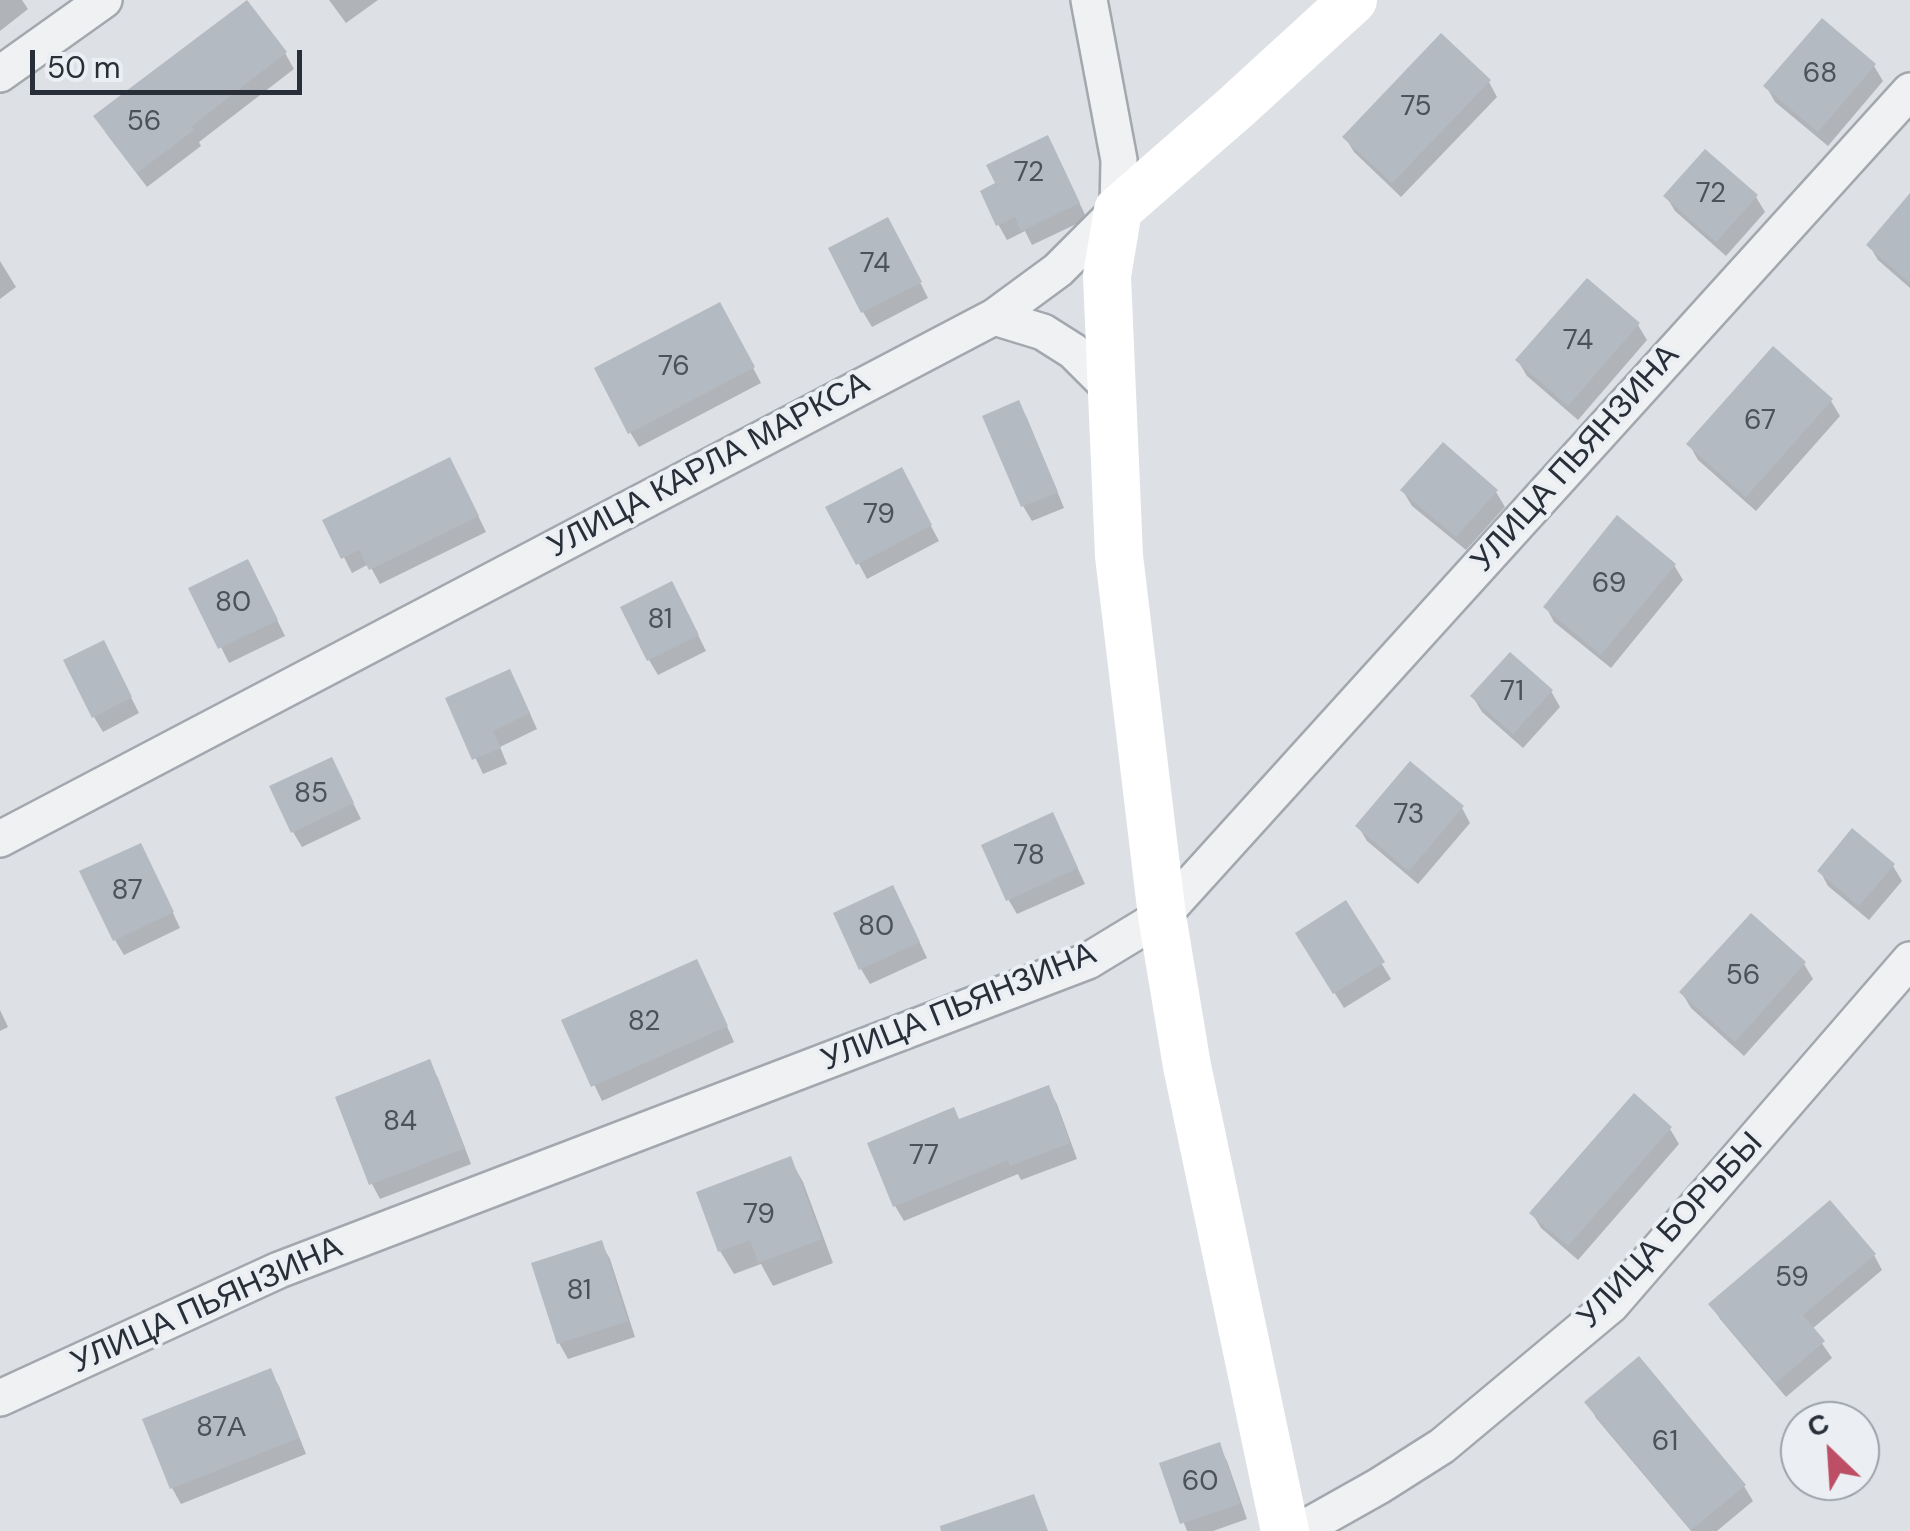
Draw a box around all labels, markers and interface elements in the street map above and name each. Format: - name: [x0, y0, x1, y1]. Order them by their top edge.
- scale bar: [35, 30, 308, 92]
- text: 50 m: [47, 48, 121, 87]
- house number: 68: [1803, 58, 1837, 92]
- house number: 75: [1400, 91, 1432, 125]
- house number: 56: [127, 106, 161, 140]
- house number: 72: [1014, 157, 1044, 191]
- house number: 72: [1696, 178, 1726, 212]
- house number: 74: [860, 248, 890, 282]
- house number: 74: [1563, 325, 1593, 359]
- street label: УЛИЦА ПЬЯНЗИНА: [1464, 338, 1688, 580]
- house number: 76: [658, 351, 690, 385]
- street label: УЛИЦА КАРЛА МАРКСА: [542, 365, 876, 567]
- house number: 67: [1744, 405, 1776, 439]
- house number: 79: [863, 499, 895, 533]
- house number: 69: [1592, 568, 1626, 602]
- house number: 80: [215, 587, 251, 621]
- house number: 81: [647, 604, 673, 638]
- house number: 71: [1500, 676, 1524, 710]
- house number: 85: [294, 778, 328, 812]
- house number: 73: [1394, 799, 1424, 833]
- house number: 78: [1013, 840, 1045, 874]
- house number: 87: [111, 875, 143, 909]
- house number: 80: [858, 911, 894, 945]
- street label: УЛИЦА ПЬЯНЗИНА: [816, 935, 1102, 1081]
- house number: 56: [1726, 960, 1760, 994]
- house number: 82: [628, 1006, 660, 1040]
- house number: 84: [383, 1106, 417, 1140]
- street label: УЛИЦА БОРЬБЫ: [1570, 1125, 1772, 1337]
- house number: 77: [909, 1140, 939, 1174]
- house number: 79: [743, 1199, 775, 1233]
- street label: УЛИЦА ПЬЯНЗИНА: [66, 1229, 348, 1383]
- house number: 59: [1775, 1262, 1809, 1296]
- house number: 81: [566, 1275, 592, 1309]
- north arrow: [1780, 1401, 1880, 1501]
- text: С: [1801, 1404, 1835, 1446]
- house number: 87А: [196, 1412, 246, 1446]
- house number: 61: [1652, 1426, 1678, 1460]
- house number: 60: [1182, 1466, 1218, 1500]

